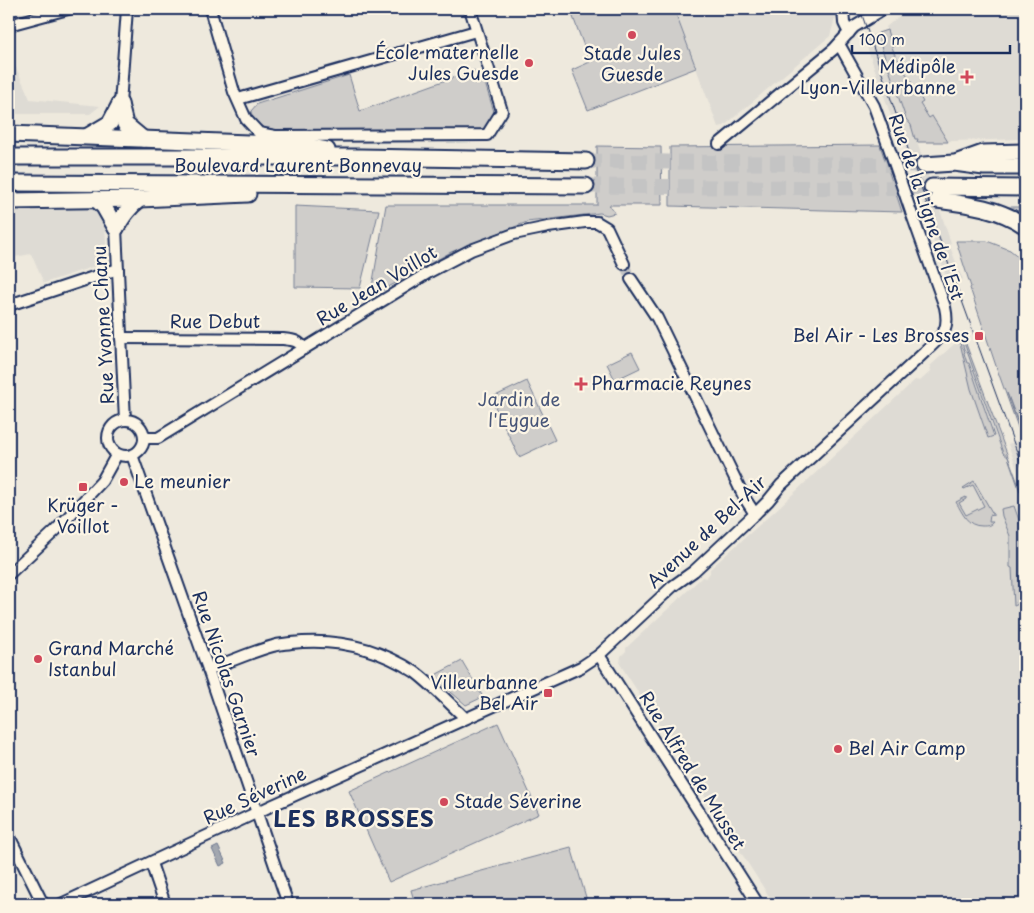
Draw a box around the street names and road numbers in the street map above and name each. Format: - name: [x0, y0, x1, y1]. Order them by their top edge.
- street label: Rue de la Ligne de l'Est: [883, 110, 972, 304]
- street label: Boulevard Laurent Bonnevay: [174, 151, 422, 178]
- street label: Rue Jean Voillot: [311, 238, 442, 331]
- street label: Rue Yvonne Chanu: [85, 245, 120, 405]
- street label: Rue Debut: [170, 307, 260, 334]
- street label: Avenue de Bel-Air: [640, 468, 772, 594]
- street label: Rue Nicolas Garnier: [186, 587, 269, 761]
- street label: Rue Alfred de Musset: [633, 685, 753, 855]
- street label: Rue Séverine: [198, 759, 310, 830]

